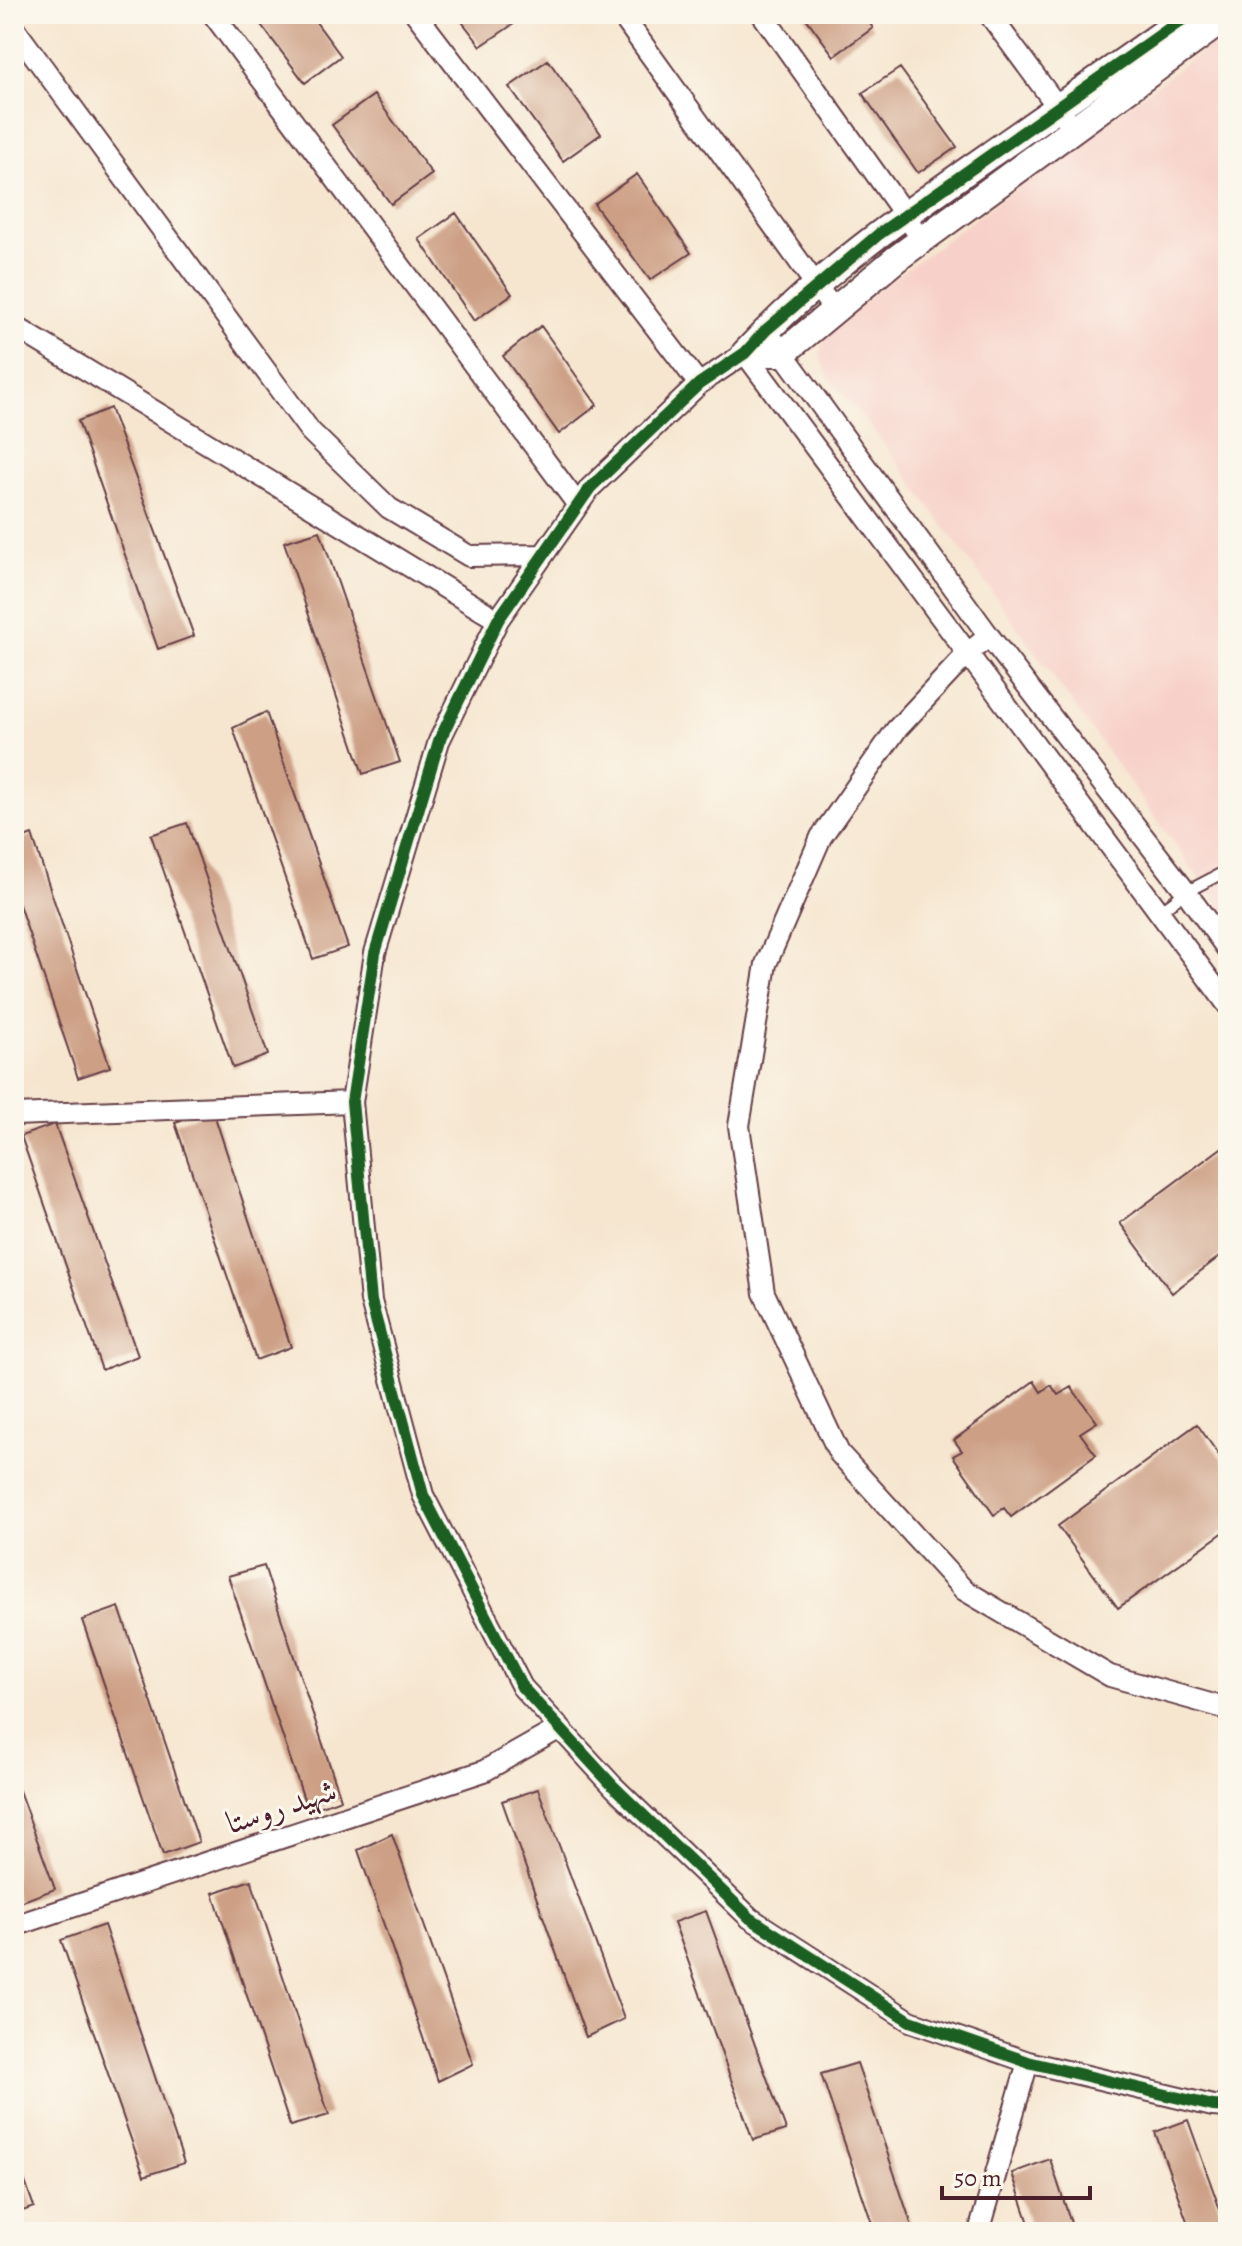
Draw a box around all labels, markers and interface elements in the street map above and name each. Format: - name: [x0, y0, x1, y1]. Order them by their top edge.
- street label: شهید روستا: [220, 1767, 342, 1845]
- scale bar: [942, 2150, 1090, 2200]
- text: 50 m: [954, 2162, 1002, 2194]

